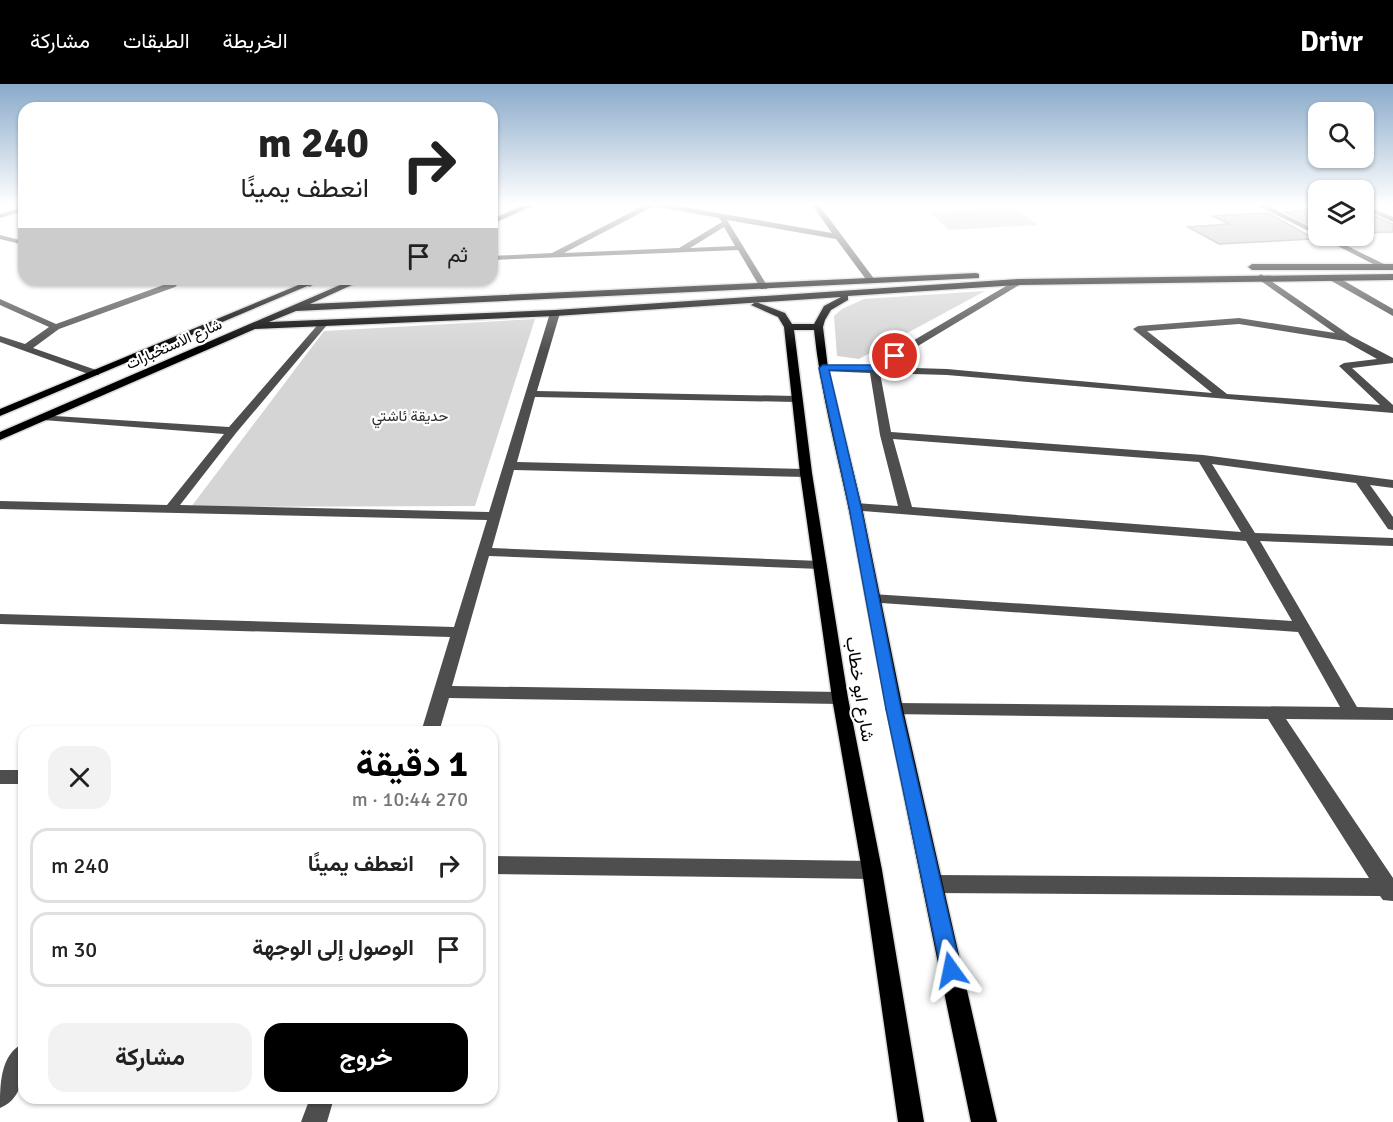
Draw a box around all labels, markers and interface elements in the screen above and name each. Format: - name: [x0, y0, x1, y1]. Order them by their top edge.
- text: Drivr: [1300, 25, 1363, 59]
- text: مشاركة: [30, 28, 90, 54]
- text: الطبقات: [123, 28, 190, 54]
- text: الخريطة: [223, 28, 288, 54]
- map controls: [1308, 102, 1374, 246]
- button: search: [1308, 102, 1374, 168]
- text: 240 m: [258, 118, 369, 169]
- icon: right: [390, 126, 468, 204]
- text: انعطف يمينًا: [240, 172, 369, 205]
- button: layers: [1308, 180, 1374, 246]
- icon: arrive: [402, 240, 435, 273]
- text: ثم: [447, 241, 468, 268]
- street label: شارع الاستخبارات: [123, 315, 226, 375]
- pin: [869, 330, 920, 381]
- icon: arrive: [878, 339, 911, 372]
- park label: حديقة ئاشتي: [372, 407, 448, 429]
- street label: شارع ابو خطاب: [840, 635, 879, 743]
- text: 1 دقيقة: [356, 742, 468, 787]
- button: close: [48, 746, 111, 809]
- text: 270 m · 10:44: [352, 787, 468, 812]
- icon: right: [432, 849, 465, 882]
- text: انعطف يمينًا: [308, 850, 414, 877]
- text: 240 m: [51, 852, 109, 879]
- icon: arrive: [432, 933, 465, 966]
- text: الوصول إلى الوجهة: [252, 934, 414, 961]
- text: 30 m: [51, 936, 97, 963]
- position arrow: [919, 938, 983, 1002]
- button: مشاركة: [48, 1023, 252, 1092]
- button: خروج: [264, 1023, 468, 1092]

